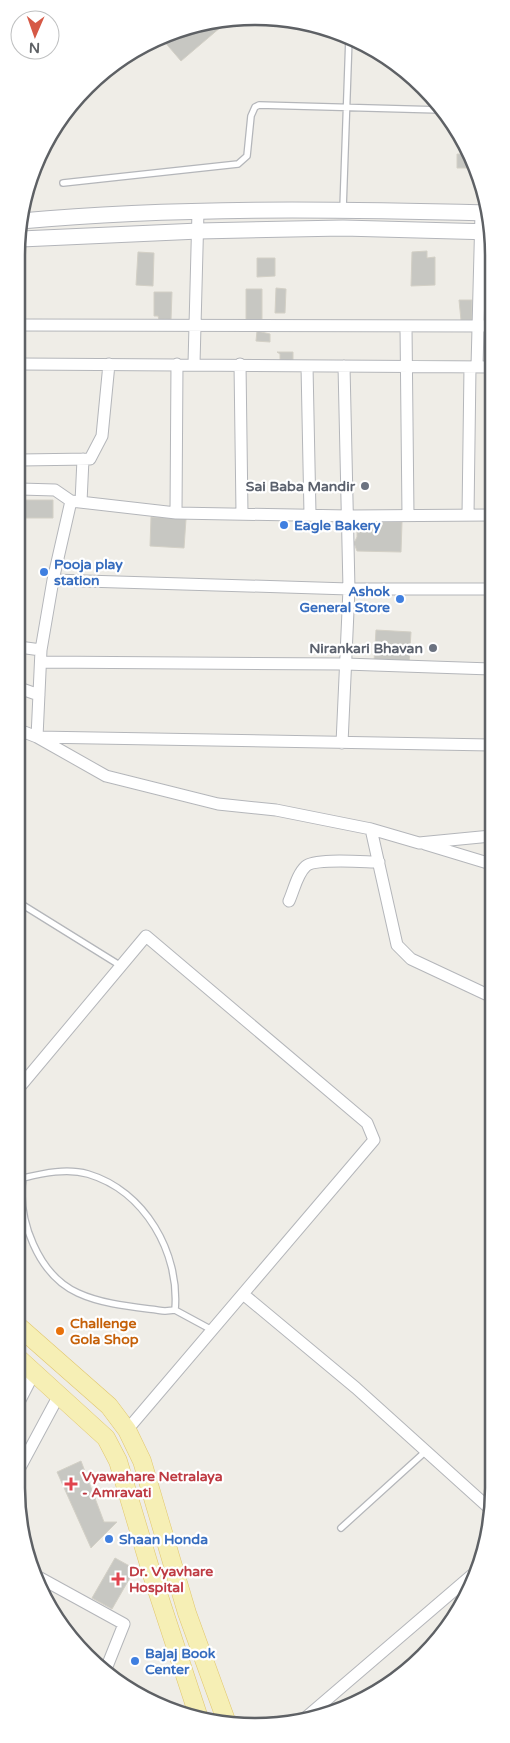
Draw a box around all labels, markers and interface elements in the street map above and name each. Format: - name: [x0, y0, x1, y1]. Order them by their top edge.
- north arrow: [10, 10, 60, 60]
- text: N: [29, 39, 40, 56]
- place label: Sai Baba Mandir: [246, 478, 356, 495]
- marker: Sai Baba Mandir: [359, 480, 371, 492]
- place label: Eagle Bakery: [294, 517, 381, 534]
- marker: Eagle Bakery: [278, 519, 290, 531]
- place label: Pooja play station: [54, 556, 123, 589]
- marker: Pooja play station: [38, 566, 50, 578]
- place label: Ashok General Store: [300, 583, 390, 616]
- marker: Ashok General Store: [394, 593, 406, 605]
- place label: Nirankari Bhavan: [309, 640, 423, 657]
- marker: Nirankari Bhavan: [427, 642, 439, 654]
- place label: Challenge Gola Shop: [70, 1315, 139, 1348]
- marker: Challenge Gola Shop: [54, 1325, 66, 1337]
- place label: Vyawahare Netralaya - Amravati: [82, 1468, 223, 1501]
- marker: Vyawahare Netralaya - Amravati: [64, 1477, 78, 1491]
- place label: Shaan Honda: [119, 1531, 208, 1548]
- marker: Shaan Honda: [103, 1533, 115, 1545]
- place label: Dr. Vyavhare Hospital: [129, 1563, 213, 1596]
- marker: Dr. Vyavhare Hospital: [111, 1572, 125, 1586]
- place label: Bajaj Book Center: [145, 1645, 216, 1678]
- marker: Bajaj Book Center: [129, 1655, 141, 1667]

